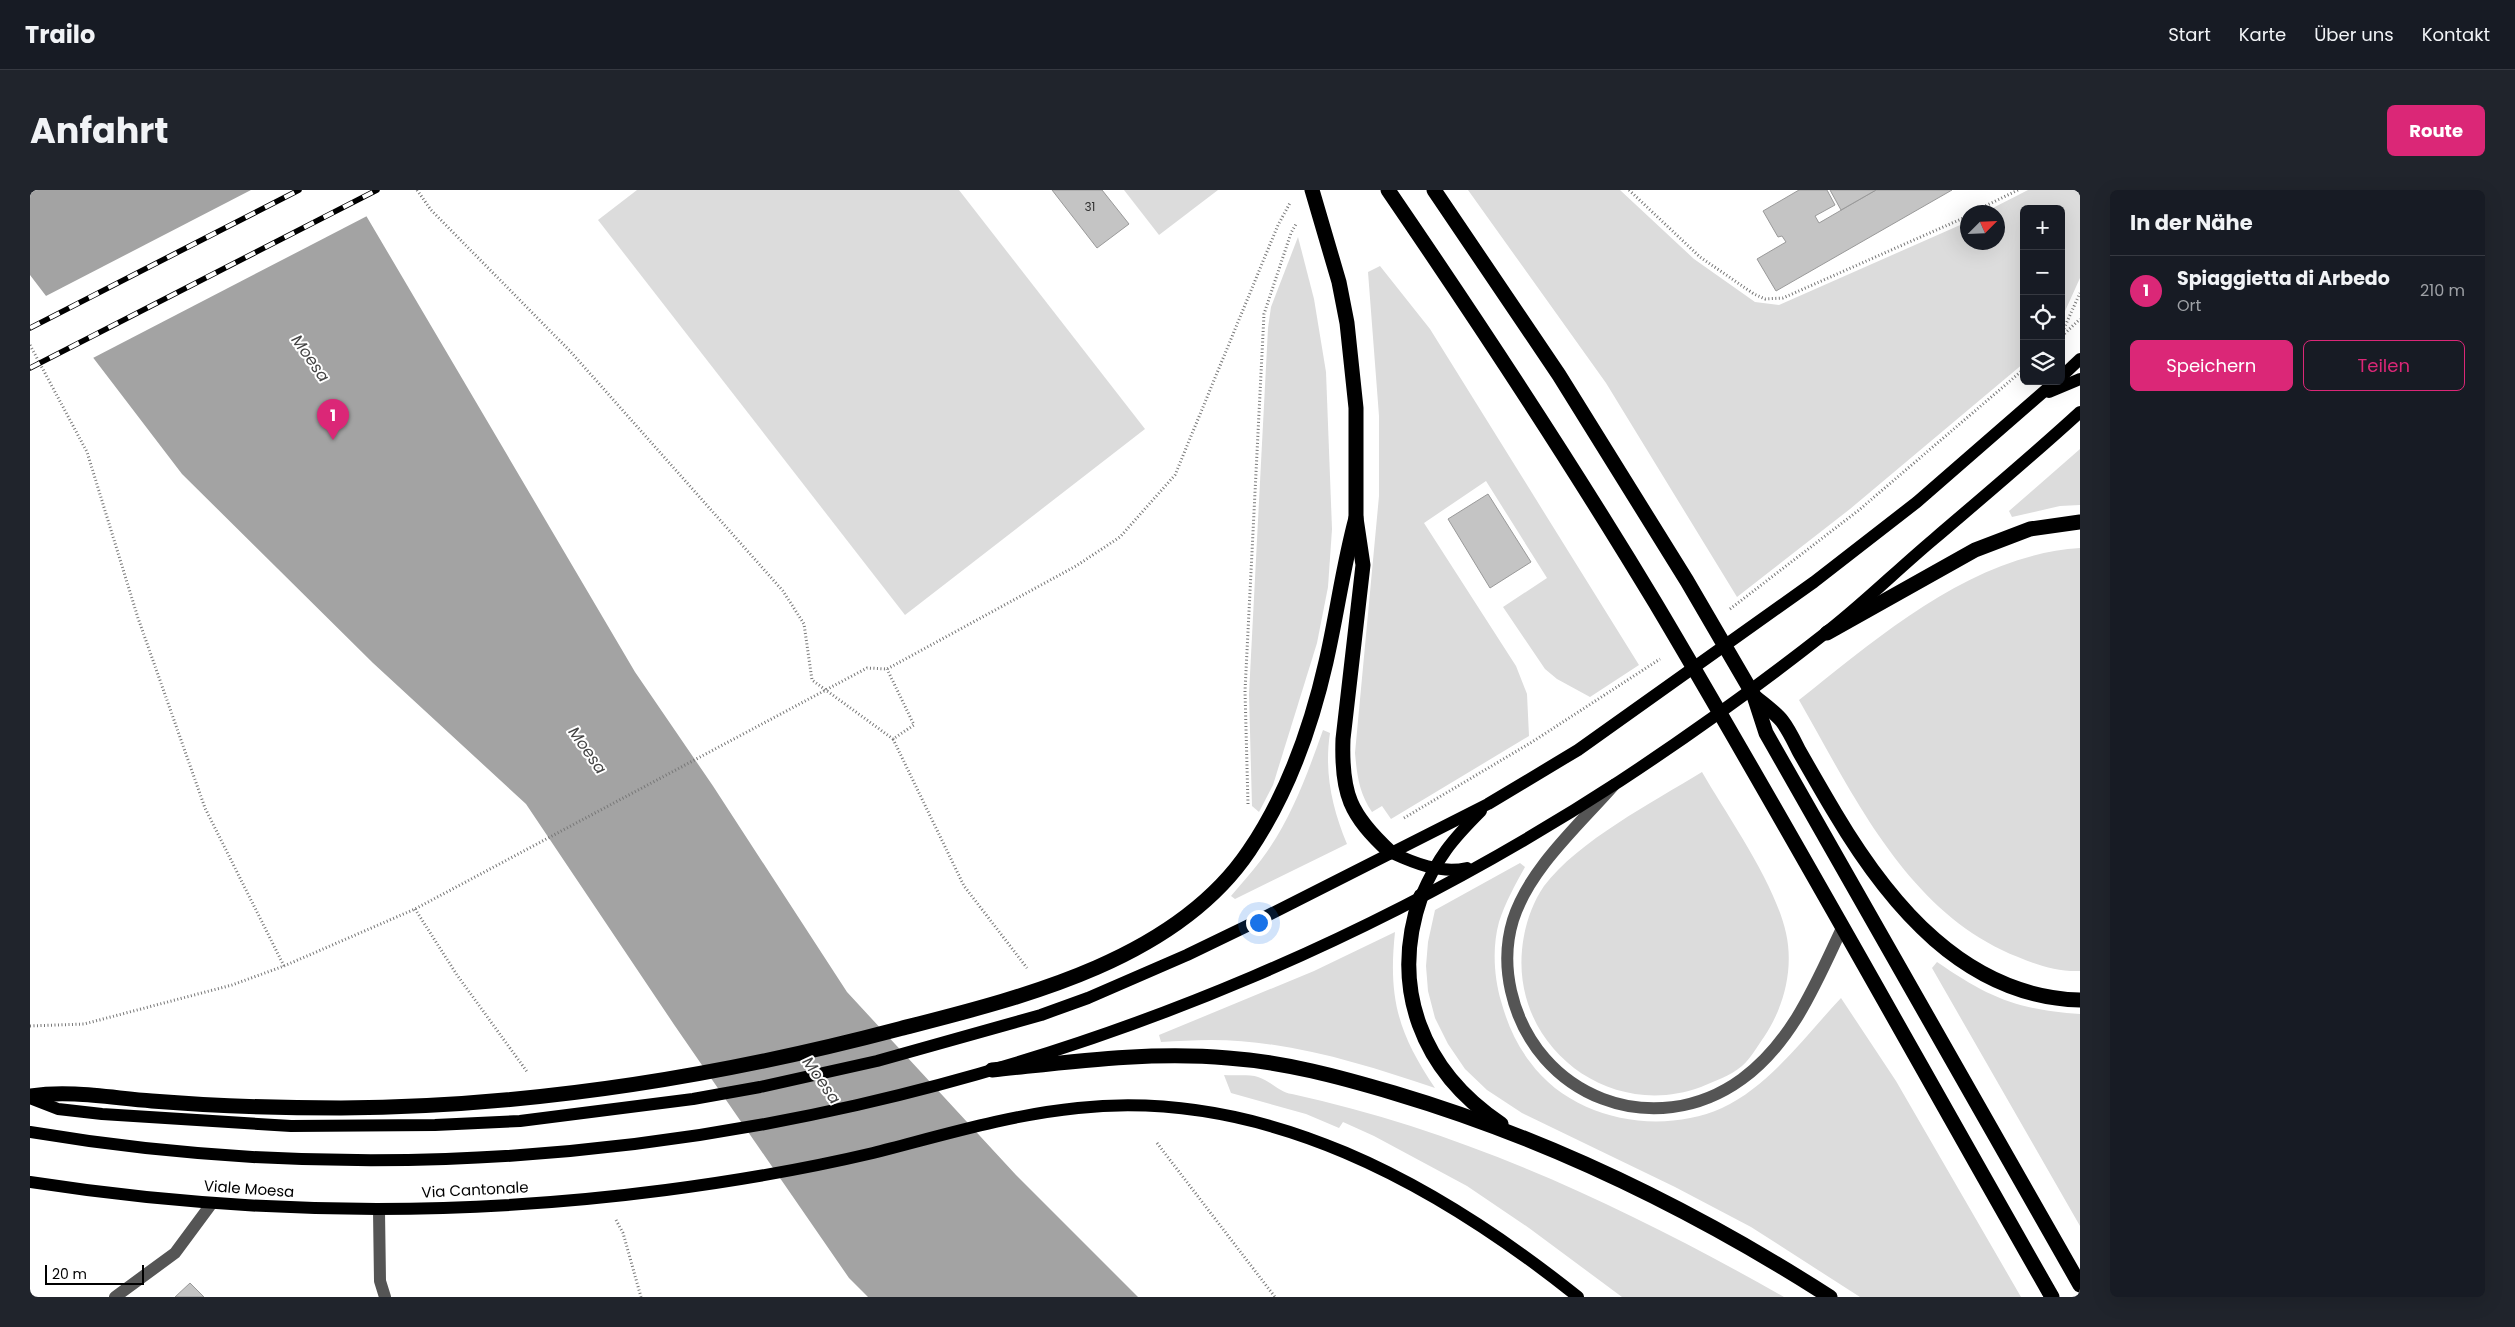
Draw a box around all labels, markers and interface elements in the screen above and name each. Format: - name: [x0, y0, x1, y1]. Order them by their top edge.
- text: Trailo: [25, 18, 95, 51]
- text: Start: [2168, 22, 2211, 47]
- text: Karte: [2239, 22, 2286, 47]
- text: Über uns: [2314, 22, 2394, 47]
- text: Kontakt: [2422, 22, 2490, 47]
- button: Route: [2387, 105, 2485, 156]
- text: Anfahrt: [30, 106, 169, 155]
- house number: 31: [1085, 198, 1095, 215]
- north arrow: [1960, 205, 2005, 250]
- map controls: [2020, 205, 2065, 385]
- button: +: [2020, 205, 2065, 250]
- text: In der Nähe: [2130, 208, 2253, 237]
- button: −: [2020, 250, 2065, 295]
- text: Spiaggietta di Arbedo: [2177, 265, 2390, 292]
- text: 1: [2143, 279, 2149, 302]
- text: 210 m: [2420, 279, 2465, 302]
- text: Ort: [2177, 294, 2201, 317]
- button: locate: [2020, 295, 2065, 340]
- water label: Moesa: [286, 330, 335, 387]
- button: layers: [2020, 340, 2065, 385]
- button: Speichern: [2130, 340, 2293, 391]
- button: Teilen: [2303, 340, 2465, 391]
- pin: 1: [317, 399, 349, 440]
- water label: Moesa: [563, 722, 612, 779]
- your location: [1246, 910, 1272, 936]
- water label: Moesa: [797, 1052, 846, 1109]
- street label: Viale Moesa: [203, 1175, 295, 1202]
- street label: Via Cantonale: [421, 1176, 529, 1203]
- scale bar: [45, 1262, 144, 1285]
- text: 20 m: [52, 1264, 87, 1284]

